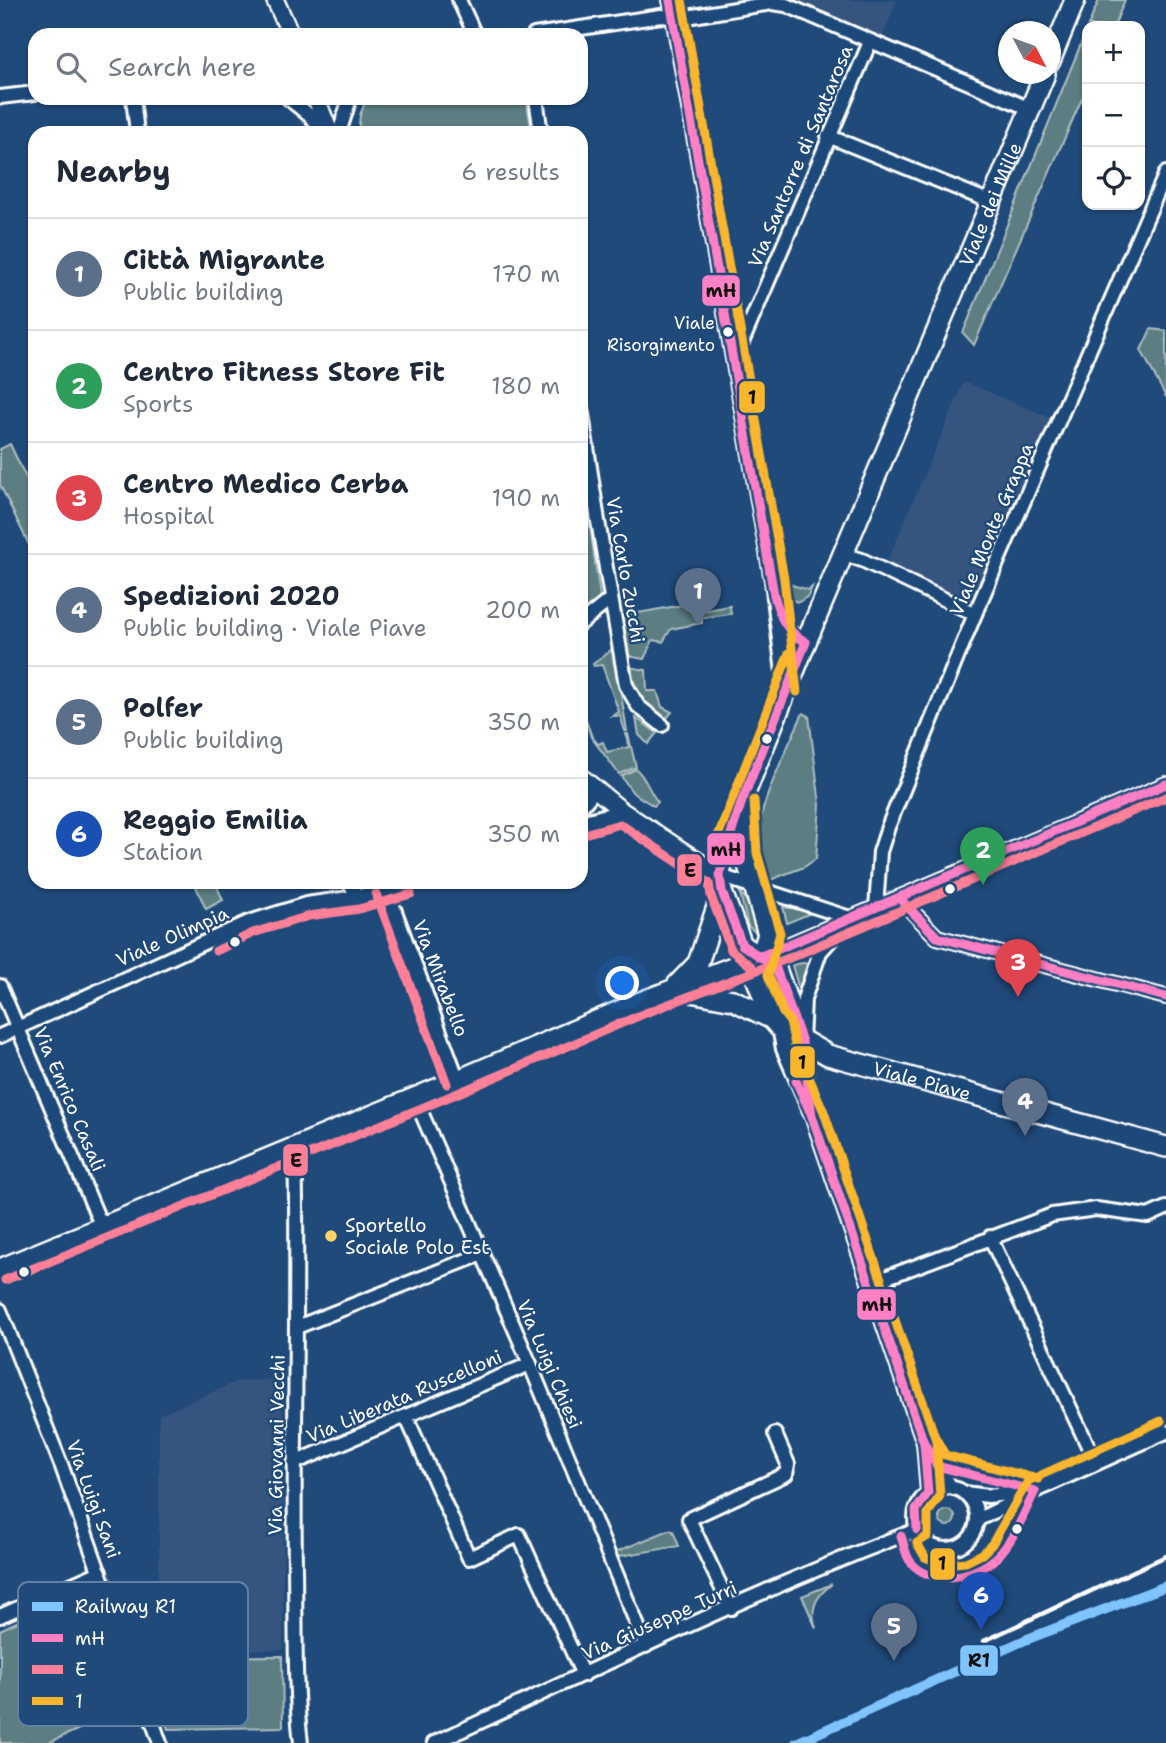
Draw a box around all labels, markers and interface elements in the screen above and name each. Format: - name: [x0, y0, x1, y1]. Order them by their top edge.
- north arrow: [998, 21, 1061, 84]
- map controls: [1082, 21, 1145, 210]
- button: +: [1082, 21, 1145, 84]
- search box: [28, 28, 588, 105]
- street label: Via Santorre di Santarosa: [742, 41, 859, 271]
- icon: search: [52, 48, 90, 86]
- text: Search here: [108, 49, 257, 84]
- button: −: [1082, 84, 1145, 147]
- street label: Viale dei Mille: [953, 139, 1028, 270]
- button: locate: [1082, 147, 1145, 210]
- text: Nearby: [56, 151, 171, 192]
- text: 6 results: [461, 157, 560, 187]
- text: Città Migrante: [123, 242, 325, 277]
- text: 1: [74, 259, 84, 289]
- text: 170 m: [492, 259, 560, 289]
- line badge: mH: [701, 274, 741, 307]
- text: Public building: [123, 277, 283, 307]
- text: mH: [706, 278, 736, 303]
- place label: Viale Risorgimento: [607, 312, 715, 356]
- marker: Viale Risorgimento: [721, 325, 735, 339]
- text: Centro Fitness Store Fit: [123, 354, 445, 389]
- text: 2: [71, 371, 87, 401]
- text: 180 m: [491, 371, 560, 401]
- line badge: 1: [738, 380, 766, 414]
- text: 1: [748, 385, 756, 410]
- text: Sports: [123, 389, 194, 419]
- street label: Viale Monte Grappa: [944, 439, 1039, 620]
- text: Centro Medico Cerba: [123, 466, 408, 501]
- text: 3: [71, 483, 87, 513]
- text: 190 m: [492, 483, 560, 513]
- street label: Via Carlo Zucchi: [600, 495, 651, 645]
- text: Hospital: [123, 501, 214, 531]
- pin: 1: [675, 568, 721, 626]
- text: Spedizioni 2020: [123, 578, 340, 613]
- text: 4: [71, 595, 87, 625]
- text: 200 m: [485, 595, 560, 625]
- text: Public building · Viale Piave: [123, 613, 427, 643]
- text: Polfer: [123, 690, 203, 725]
- text: 5: [72, 707, 86, 737]
- text: 350 m: [487, 707, 560, 737]
- text: Public building: [123, 725, 283, 755]
- unlabelled marker: [760, 732, 774, 746]
- text: Reggio Emilia: [123, 802, 308, 837]
- text: 6: [71, 819, 87, 849]
- text: 350 m: [487, 819, 560, 849]
- pin: 2: [960, 827, 1006, 885]
- line badge: mH: [706, 832, 746, 866]
- text: Station: [123, 837, 203, 867]
- text: mH: [711, 837, 741, 862]
- line badge: E: [676, 853, 703, 887]
- text: E: [684, 858, 696, 883]
- unlabelled marker: [943, 882, 957, 896]
- street label: Viale Olimpia: [112, 900, 233, 972]
- street label: Via Mirabello: [407, 916, 474, 1040]
- unlabelled marker: [228, 935, 242, 949]
- pin: 3: [995, 939, 1041, 997]
- your location: [605, 966, 639, 1000]
- street label: Via Enrico Casali: [28, 1023, 111, 1175]
- line badge: 1: [789, 1045, 816, 1079]
- text: 1: [798, 1050, 806, 1075]
- street label: Viale Piave: [870, 1056, 974, 1106]
- pin: 4: [1002, 1078, 1048, 1136]
- line badge: E: [282, 1143, 309, 1177]
- text: E: [290, 1148, 302, 1173]
- place label: Sportello Sociale Polo Est: [345, 1213, 490, 1260]
- marker: Sportello Sociale Polo Est: [323, 1228, 339, 1244]
- unlabelled marker: [17, 1265, 31, 1279]
- line badge: mH: [856, 1288, 897, 1321]
- text: mH: [862, 1292, 892, 1317]
- street label: Via Luigi Chiesi: [511, 1296, 588, 1433]
- street label: Via Liberata Ruscelloni: [303, 1344, 506, 1449]
- street label: Via Giovanni Vecchi: [262, 1354, 291, 1536]
- street label: Via Luigi Sani: [61, 1437, 127, 1562]
- unlabelled marker: [1010, 1522, 1024, 1536]
- line badge: 1: [929, 1547, 956, 1581]
- text: 1: [938, 1551, 946, 1576]
- pin: 6: [958, 1572, 1004, 1630]
- street label: Via Giuseppe Turri: [578, 1575, 741, 1666]
- legend: [18, 1582, 248, 1726]
- text: Railway R1: [75, 1594, 176, 1619]
- pin: 5: [871, 1603, 917, 1661]
- text: mH: [75, 1626, 105, 1651]
- line badge: R1: [959, 1644, 999, 1677]
- text: R1: [968, 1648, 990, 1673]
- text: E: [75, 1657, 87, 1682]
- text: 1: [75, 1689, 83, 1714]

